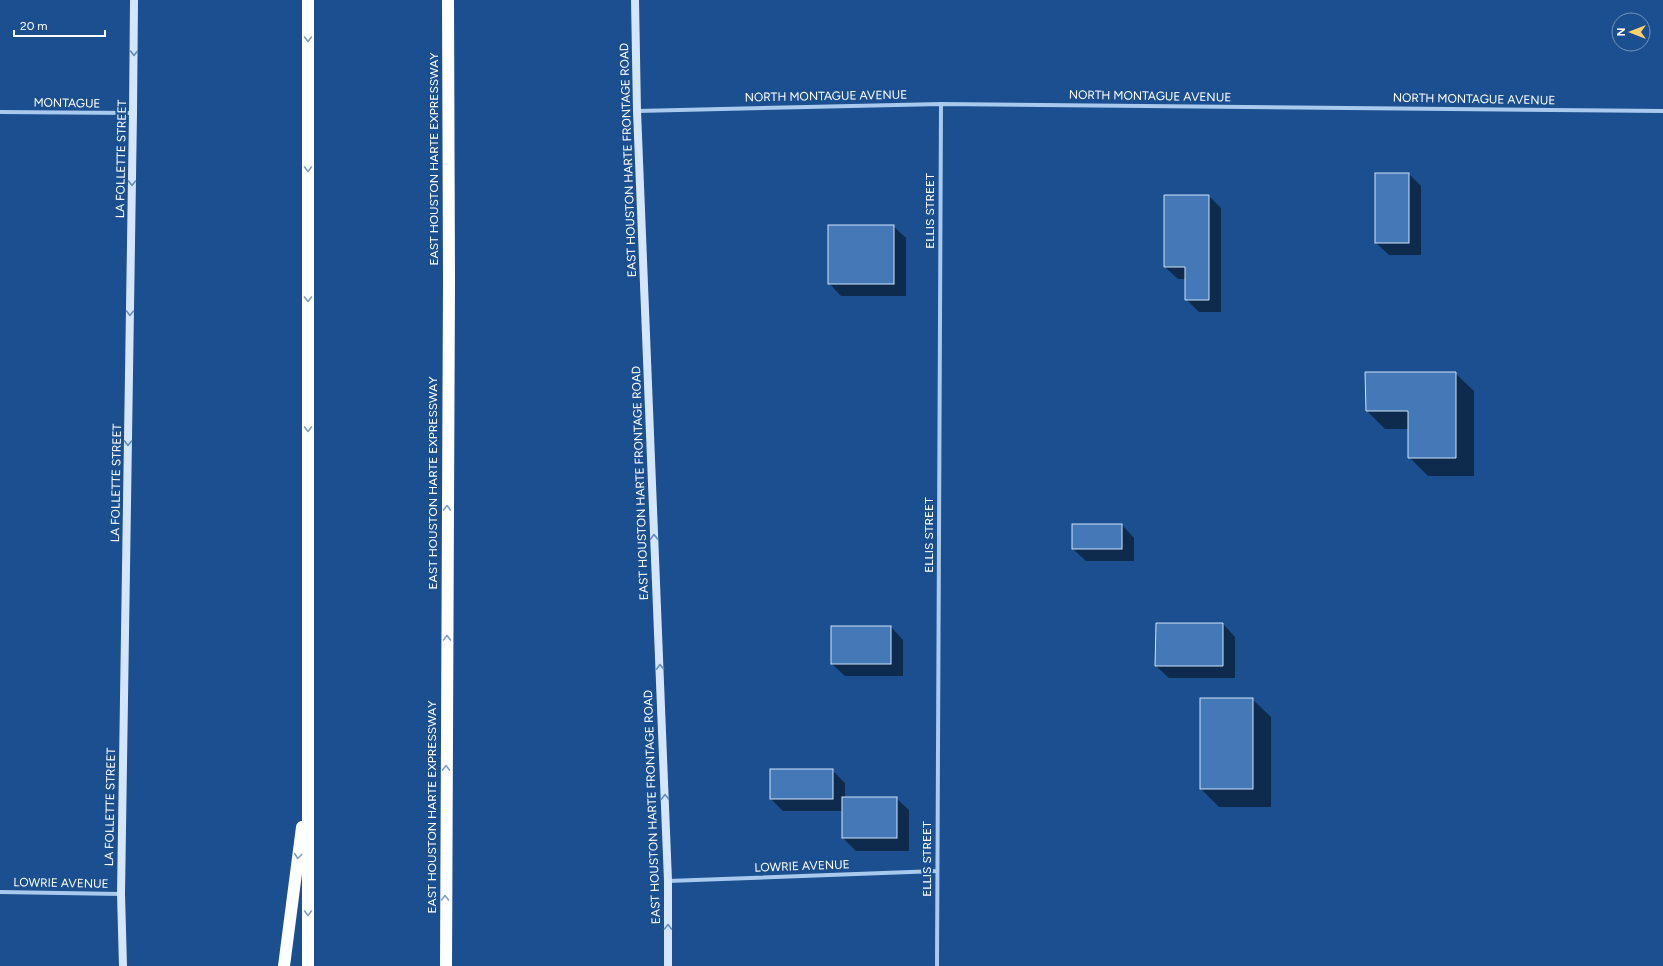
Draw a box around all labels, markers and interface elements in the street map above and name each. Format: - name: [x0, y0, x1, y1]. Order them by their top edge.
- scale bar: [14, 12, 105, 38]
- north arrow: [1611, 12, 1651, 52]
- text: 20 m: [20, 19, 48, 33]
- text: N: [1615, 28, 1628, 36]
- one-way arrow: [304, 36, 312, 42]
- street label: EAST HOUSTON HARTE FRONTAGE ROAD: [617, 43, 639, 277]
- one-way arrow: [130, 50, 138, 56]
- street label: EAST HOUSTON HARTE EXPRESSWAY: [427, 52, 441, 266]
- street label: NORTH MONTAGUE AVENUE: [745, 88, 907, 104]
- street label: NORTH MONTAGUE AVENUE: [1069, 88, 1231, 104]
- street label: NORTH MONTAGUE AVENUE: [1393, 91, 1555, 107]
- street label: MONTAGUE: [33, 95, 101, 111]
- street label: LA FOLLETTE STREET: [113, 99, 129, 218]
- one-way arrow: [304, 166, 312, 172]
- street label: ELLIS STREET: [923, 173, 937, 249]
- one-way arrow: [128, 180, 136, 186]
- one-way arrow: [304, 296, 312, 302]
- one-way arrow: [126, 310, 134, 316]
- street label: EAST HOUSTON HARTE FRONTAGE ROAD: [629, 366, 651, 600]
- street label: EAST HOUSTON HARTE EXPRESSWAY: [426, 376, 440, 590]
- street label: LA FOLLETTE STREET: [108, 423, 124, 542]
- one-way arrow: [304, 426, 312, 432]
- one-way arrow: [124, 440, 132, 446]
- street label: ELLIS STREET: [922, 497, 936, 573]
- one-way arrow: [443, 505, 451, 511]
- one-way arrow: [650, 534, 659, 540]
- one-way arrow: [443, 635, 451, 641]
- one-way arrow: [655, 664, 664, 670]
- street label: EAST HOUSTON HARTE FRONTAGE ROAD: [641, 690, 663, 924]
- street label: EAST HOUSTON HARTE EXPRESSWAY: [425, 700, 439, 914]
- street label: LA FOLLETTE STREET: [102, 747, 118, 866]
- one-way arrow: [442, 765, 450, 771]
- one-way arrow: [661, 794, 669, 800]
- street label: ELLIS STREET: [920, 821, 934, 897]
- one-way arrow: [294, 853, 303, 859]
- street label: LOWRIE AVENUE: [754, 857, 850, 875]
- street label: LOWRIE AVENUE: [13, 875, 109, 891]
- one-way arrow: [441, 895, 449, 901]
- one-way arrow: [304, 910, 312, 916]
- one-way arrow: [664, 924, 672, 930]

